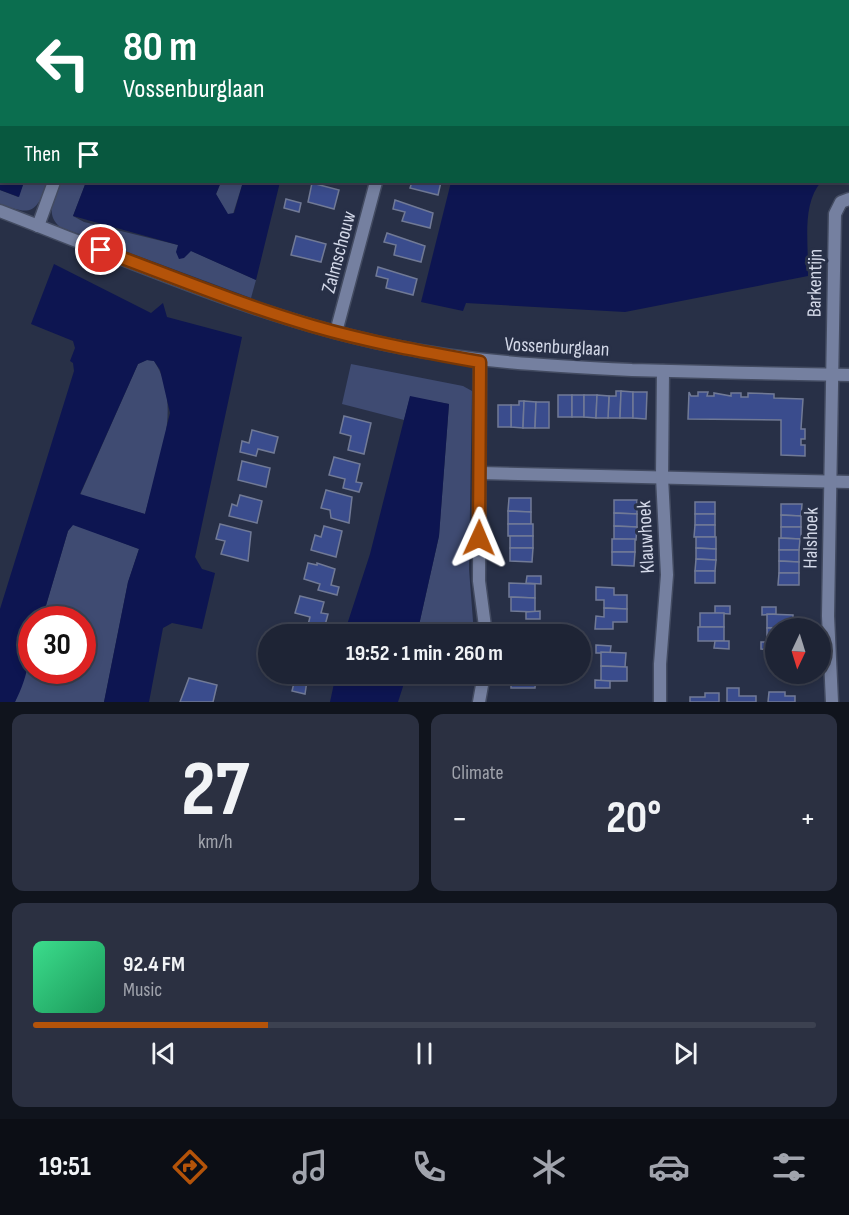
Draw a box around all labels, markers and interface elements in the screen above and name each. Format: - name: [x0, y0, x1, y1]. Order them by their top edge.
- text: 80 m: [123, 22, 197, 73]
- icon: left: [24, 24, 102, 102]
- text: Vossenburglaan: [123, 73, 265, 105]
- icon: arrive: [72, 138, 105, 171]
- text: Then: [24, 141, 60, 168]
- street label: Zalmschouw: [317, 209, 361, 296]
- pin: [75, 224, 126, 275]
- icon: arrive: [84, 233, 117, 266]
- street label: Barkentijn: [802, 249, 828, 317]
- street label: Vossenburglaan: [504, 332, 610, 362]
- street label: Klauwhoek: [632, 500, 660, 574]
- position arrow: [447, 506, 511, 570]
- street label: Halshoek: [798, 507, 824, 569]
- speed limit sign: 30: [18, 606, 96, 684]
- north arrow: [765, 618, 831, 684]
- map controls: [765, 618, 831, 684]
- text: 19:52 · 1 min · 260 m: [346, 640, 503, 667]
- text: 27: [181, 744, 249, 837]
- text: Climate: [452, 761, 504, 785]
- text: 20°: [606, 791, 661, 846]
- text: −: [452, 799, 468, 839]
- text: +: [800, 799, 816, 839]
- text: km/h: [198, 830, 233, 854]
- text: 92.4 FM: [123, 951, 185, 978]
- text: Music: [123, 978, 162, 1002]
- icon: previous: [147, 1037, 180, 1070]
- icon: pause: [408, 1037, 441, 1070]
- icon: next: [669, 1037, 702, 1070]
- icon: directions: [169, 1146, 211, 1188]
- icon: music: [289, 1146, 331, 1188]
- icon: phone: [408, 1146, 450, 1188]
- icon: climate: [528, 1146, 570, 1188]
- icon: car: [648, 1146, 690, 1188]
- icon: filters: [768, 1146, 810, 1188]
- text: 19:51: [39, 1151, 91, 1183]

